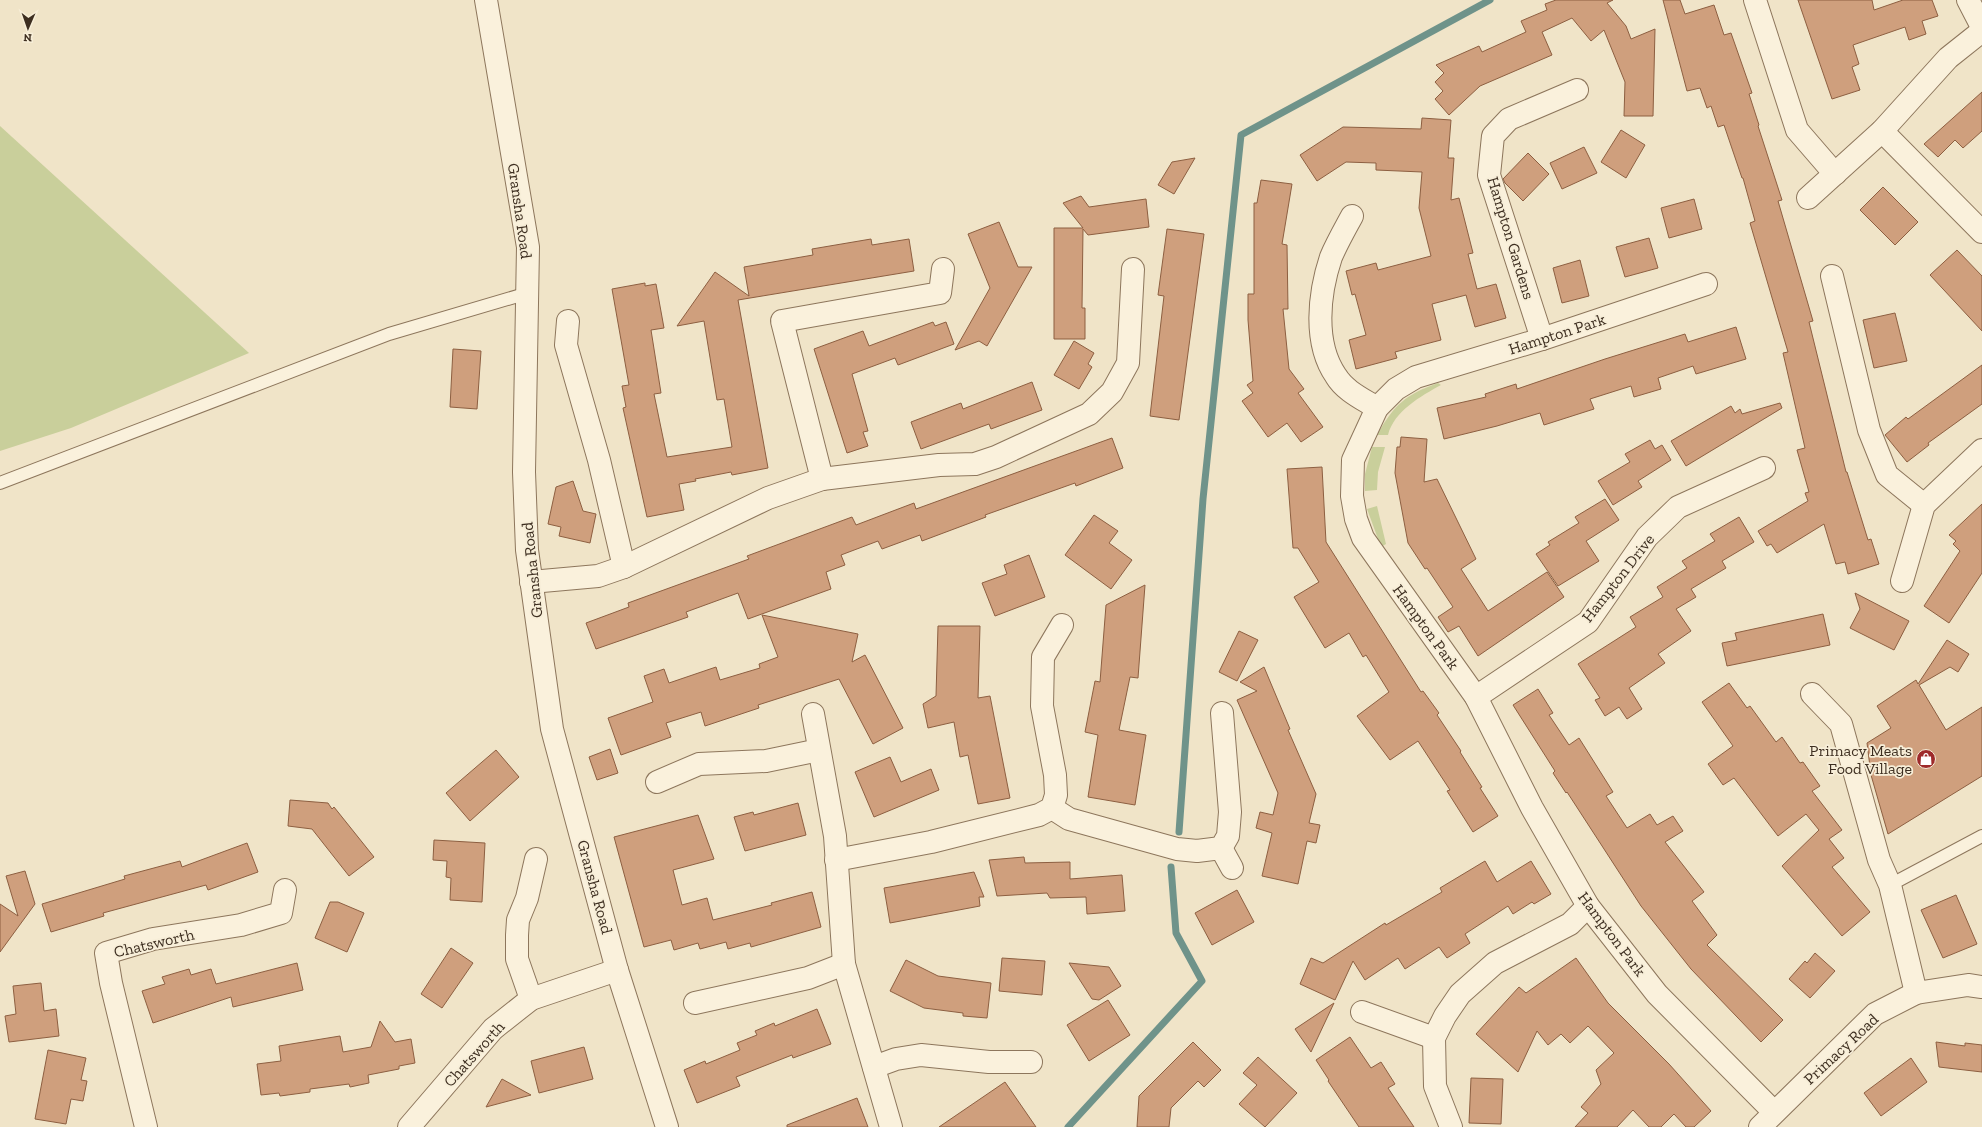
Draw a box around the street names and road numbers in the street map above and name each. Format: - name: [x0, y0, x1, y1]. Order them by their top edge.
- street label: Gransha Road: [504, 162, 536, 260]
- street label: Hampton Gardens: [1483, 174, 1539, 302]
- street label: Hampton Park: [1506, 309, 1609, 359]
- street label: Gransha Road: [517, 521, 546, 619]
- street label: Hampton Drive: [1578, 530, 1658, 626]
- street label: Hampton Park: [1389, 581, 1464, 674]
- street label: Gransha Road: [573, 838, 617, 936]
- street label: Hampton Park: [1574, 888, 1650, 981]
- street label: Chatsworth: [112, 925, 196, 961]
- street label: Primacy Road: [1800, 1009, 1882, 1088]
- street label: Chatsworth: [440, 1017, 508, 1091]

